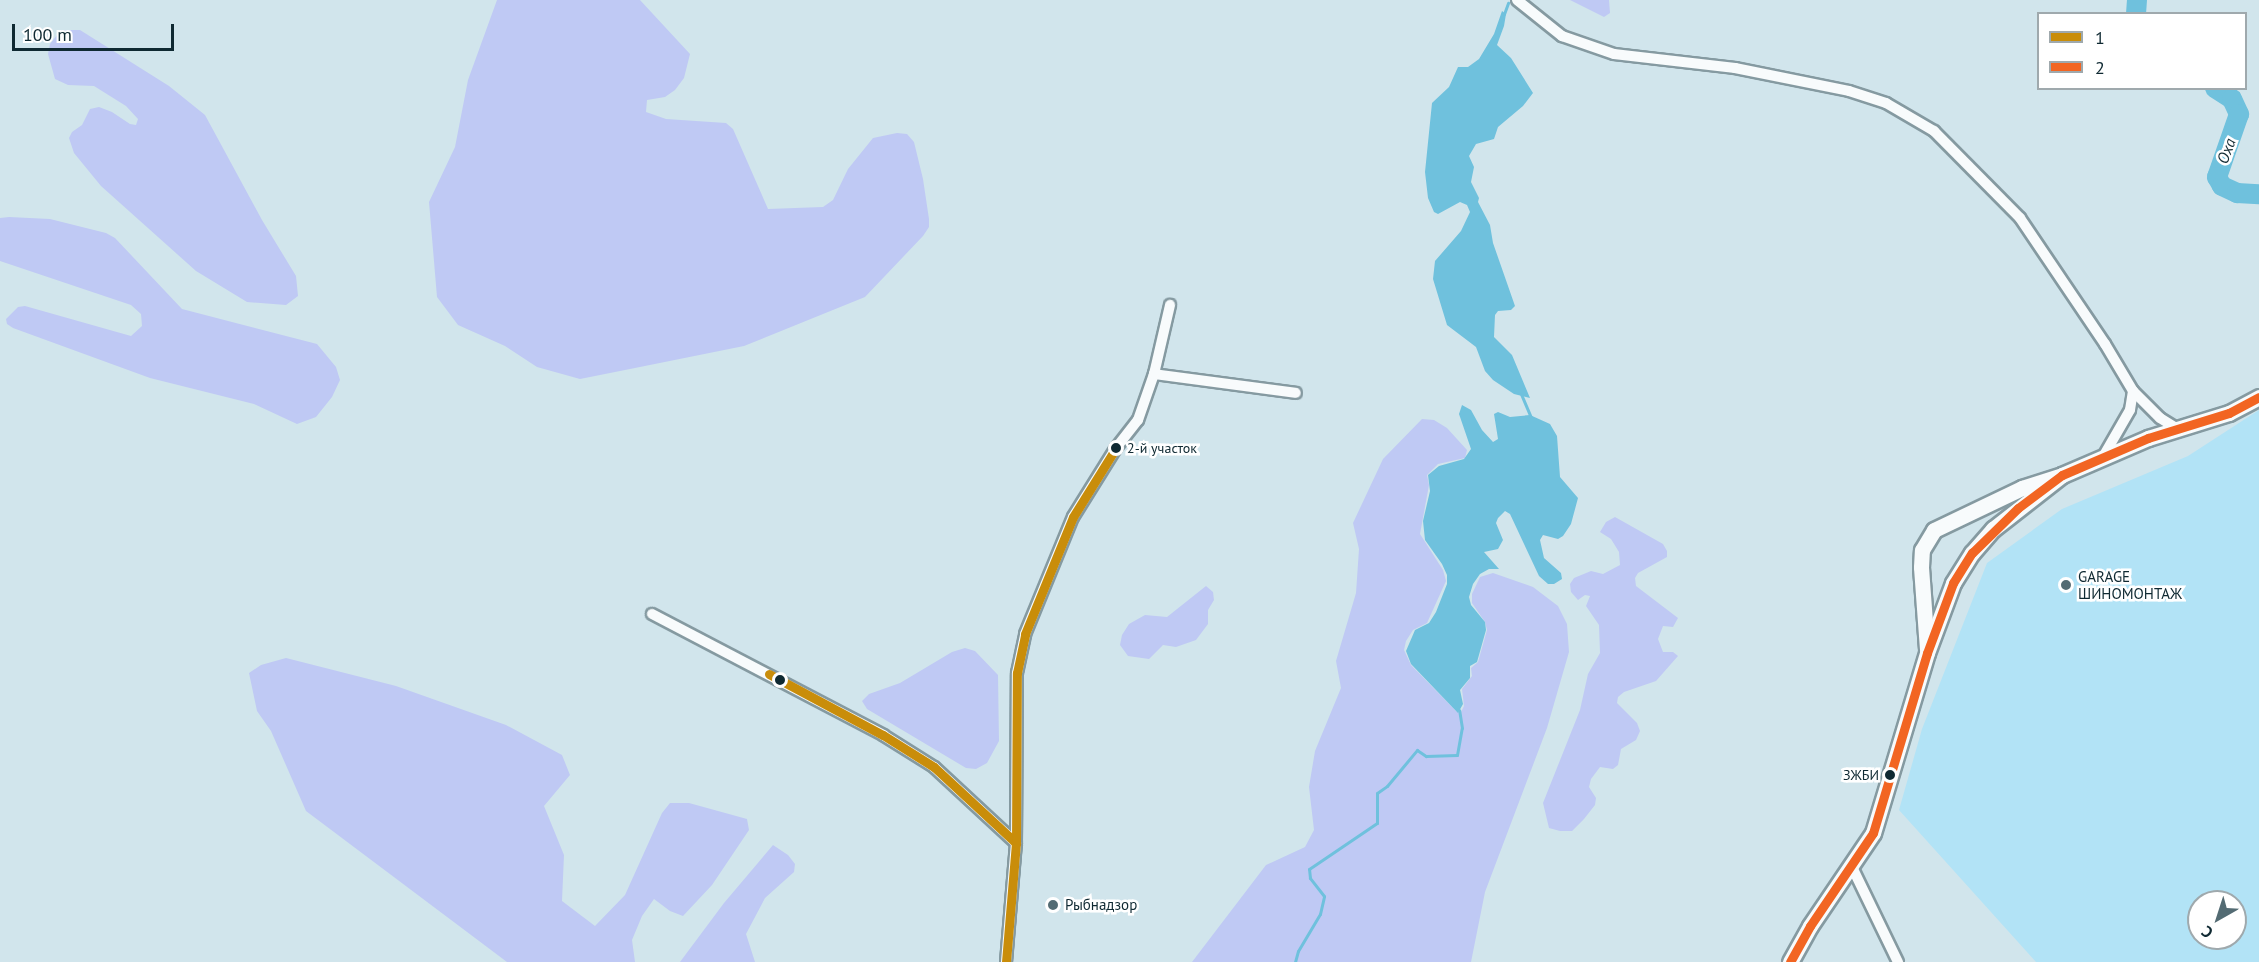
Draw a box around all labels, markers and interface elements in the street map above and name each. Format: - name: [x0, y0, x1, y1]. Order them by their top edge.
- scale bar: [15, 12, 177, 50]
- legend: [2037, 12, 2247, 90]
- text: 100 m: [23, 23, 72, 46]
- text: 1: [2095, 26, 2105, 49]
- text: 2: [2095, 56, 2105, 79]
- water label: Оха: [2213, 136, 2239, 166]
- place label: 2-й участок: [1127, 440, 1197, 456]
- marker: 2-й участок: [1110, 442, 1122, 454]
- place label: GARAGE ШИНОМОНТАЖ: [2078, 567, 2182, 602]
- marker: GARAGE ШИНОМОНТАЖ: [2059, 578, 2073, 592]
- unlabelled marker: [774, 674, 786, 686]
- place label: ЗЖБИ: [1843, 767, 1879, 783]
- marker: ЗЖБИ: [1884, 769, 1896, 781]
- north arrow: [2187, 890, 2247, 950]
- place label: Рыбнадзор: [1065, 896, 1137, 914]
- marker: Рыбнадзор: [1046, 898, 1060, 912]
- text: С: [2197, 922, 2217, 943]

